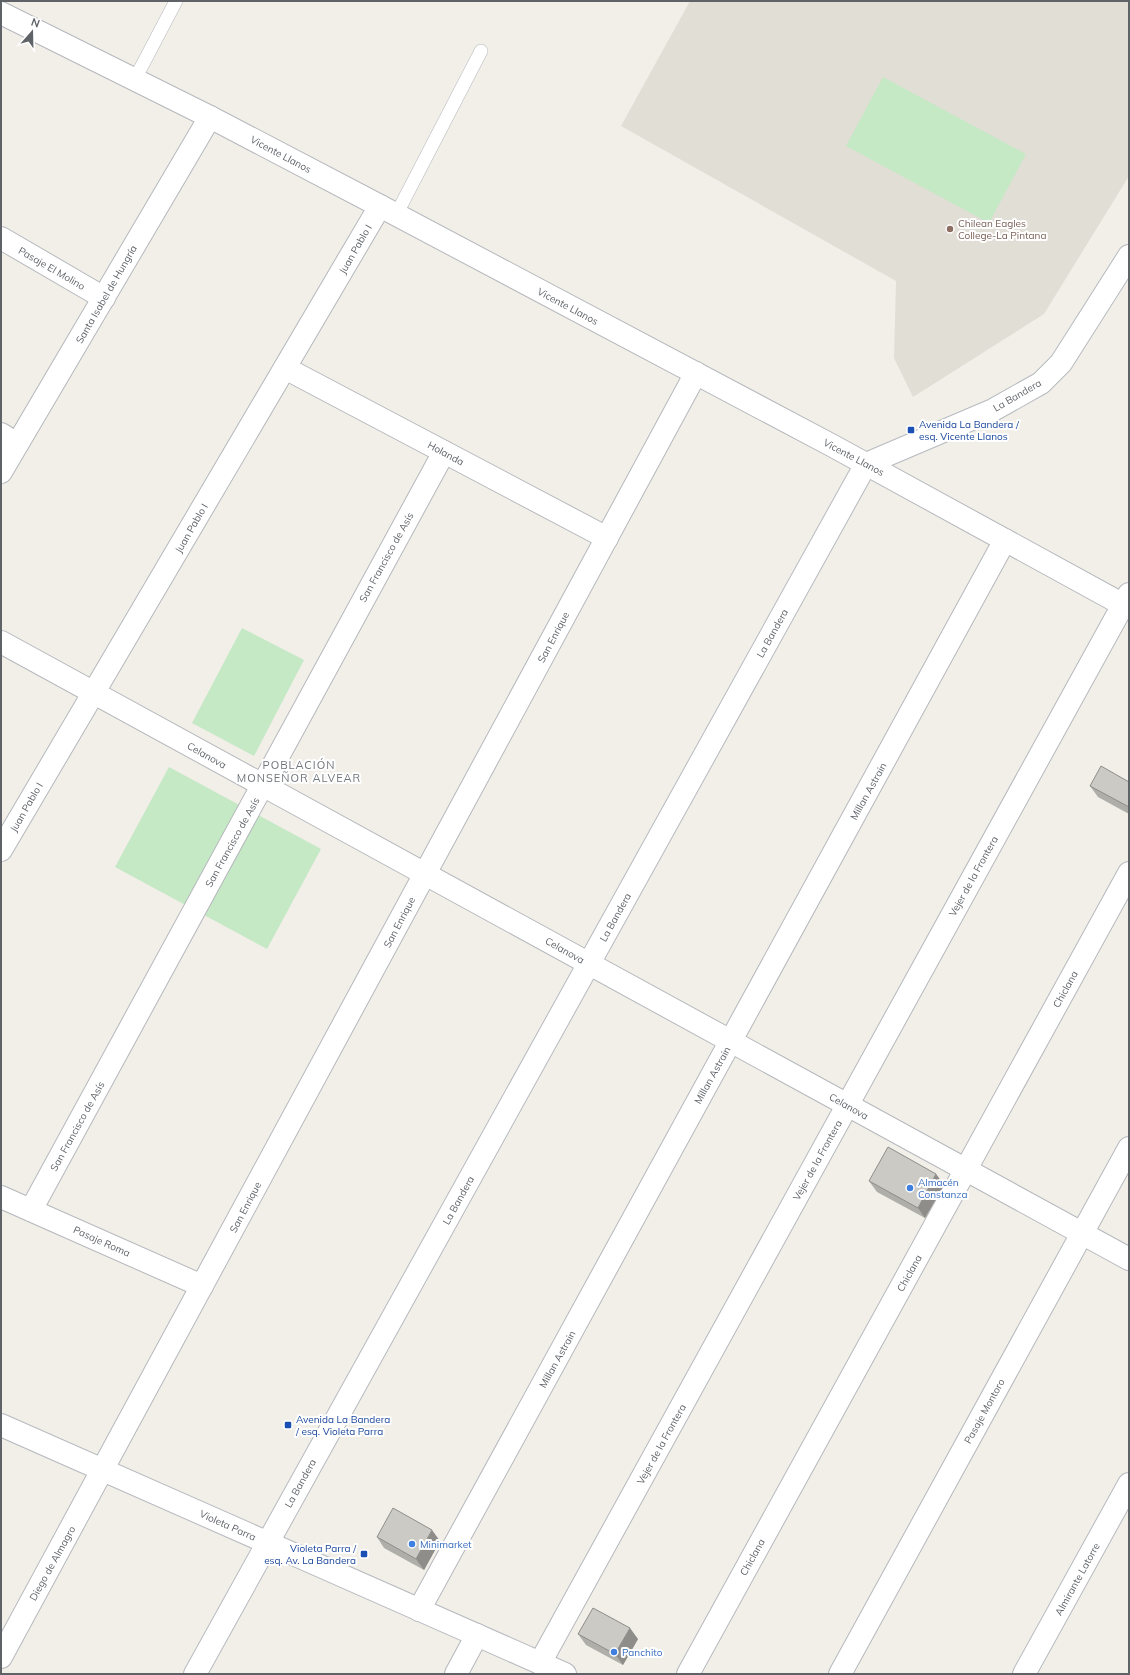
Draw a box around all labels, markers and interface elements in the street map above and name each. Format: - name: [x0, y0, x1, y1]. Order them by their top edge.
- north arrow: [12, 12, 52, 52]
- text: N: [29, 15, 42, 31]
- street label: Vicente Llanos: [248, 133, 314, 176]
- place label: Chilean Eagles College-La Pintana: [958, 217, 1046, 242]
- street label: Juan Pablo I: [336, 222, 375, 276]
- marker: Chilean Eagles College-La Pintana: [945, 224, 955, 234]
- street label: Santa Isabel de Hungría: [73, 243, 140, 346]
- street label: Pasaje El Molino: [16, 244, 88, 293]
- street label: Vicente Llanos: [535, 285, 601, 328]
- street label: La Bandera: [991, 376, 1044, 414]
- place label: Avenida La Bandera / esq. Vicente Llanos: [919, 418, 1020, 443]
- marker: Avenida La Bandera / esq. Vicente Llanos: [906, 425, 916, 435]
- street label: Vicente Llanos: [821, 436, 887, 479]
- street label: Holanda: [425, 438, 466, 468]
- street label: Juan Pablo I: [172, 501, 211, 555]
- street label: San Francisco de Asís: [356, 510, 417, 604]
- street label: La Bandera: [754, 607, 791, 660]
- street label: San Enrique: [535, 610, 572, 665]
- street label: Celanova: [185, 739, 229, 772]
- district label: POBLACIÓN MONSEÑOR ALVEAR: [237, 758, 361, 785]
- street label: Millan Astrain: [847, 760, 890, 822]
- street label: Juan Pablo I: [7, 780, 46, 834]
- street label: San Francisco de Asís: [202, 795, 263, 889]
- street label: Vejer de la Frontera: [946, 834, 1001, 919]
- street label: La Bandera: [597, 891, 634, 944]
- street label: San Enrique: [381, 895, 418, 950]
- street label: Celanova: [543, 934, 587, 967]
- street label: Chiclana: [1050, 968, 1081, 1010]
- street label: Millan Astrain: [691, 1044, 734, 1106]
- street label: San Francisco de Asís: [47, 1079, 108, 1173]
- street label: Celanova: [827, 1090, 871, 1123]
- street label: Vejer de la Frontera: [790, 1118, 845, 1203]
- street label: La Bandera: [440, 1174, 477, 1227]
- place label: Almacén Constanza: [918, 1176, 967, 1201]
- street label: San Enrique: [227, 1180, 264, 1235]
- marker: Almacén Constanza: [905, 1183, 915, 1193]
- street label: Pasaje Roma: [71, 1223, 132, 1260]
- street label: Chiclana: [894, 1252, 925, 1294]
- street label: Millan Astrain: [536, 1328, 579, 1390]
- street label: Pasaje Montoro: [961, 1376, 1008, 1446]
- street label: Vejer de la Frontera: [634, 1402, 689, 1487]
- place label: Avenida La Bandera / esq. Violeta Parra: [295, 1413, 390, 1438]
- marker: Avenida La Bandera / esq. Violeta Parra: [283, 1420, 293, 1430]
- street label: La Bandera: [282, 1457, 319, 1510]
- street label: Violeta Parra: [198, 1507, 258, 1544]
- street label: Diego de Almagro: [27, 1523, 79, 1603]
- street label: Chiclana: [737, 1536, 768, 1578]
- place label: Minimarket: [420, 1538, 472, 1551]
- marker: Minimarket: [407, 1539, 417, 1549]
- street label: Almirante Latorre: [1052, 1541, 1103, 1618]
- place label: Violeta Parra / esq. Av. La Bandera: [264, 1542, 357, 1567]
- marker: Violeta Parra / esq. Av. La Bandera: [359, 1549, 369, 1559]
- place label: Panchito: [622, 1646, 663, 1659]
- marker: Panchito: [609, 1647, 619, 1657]

